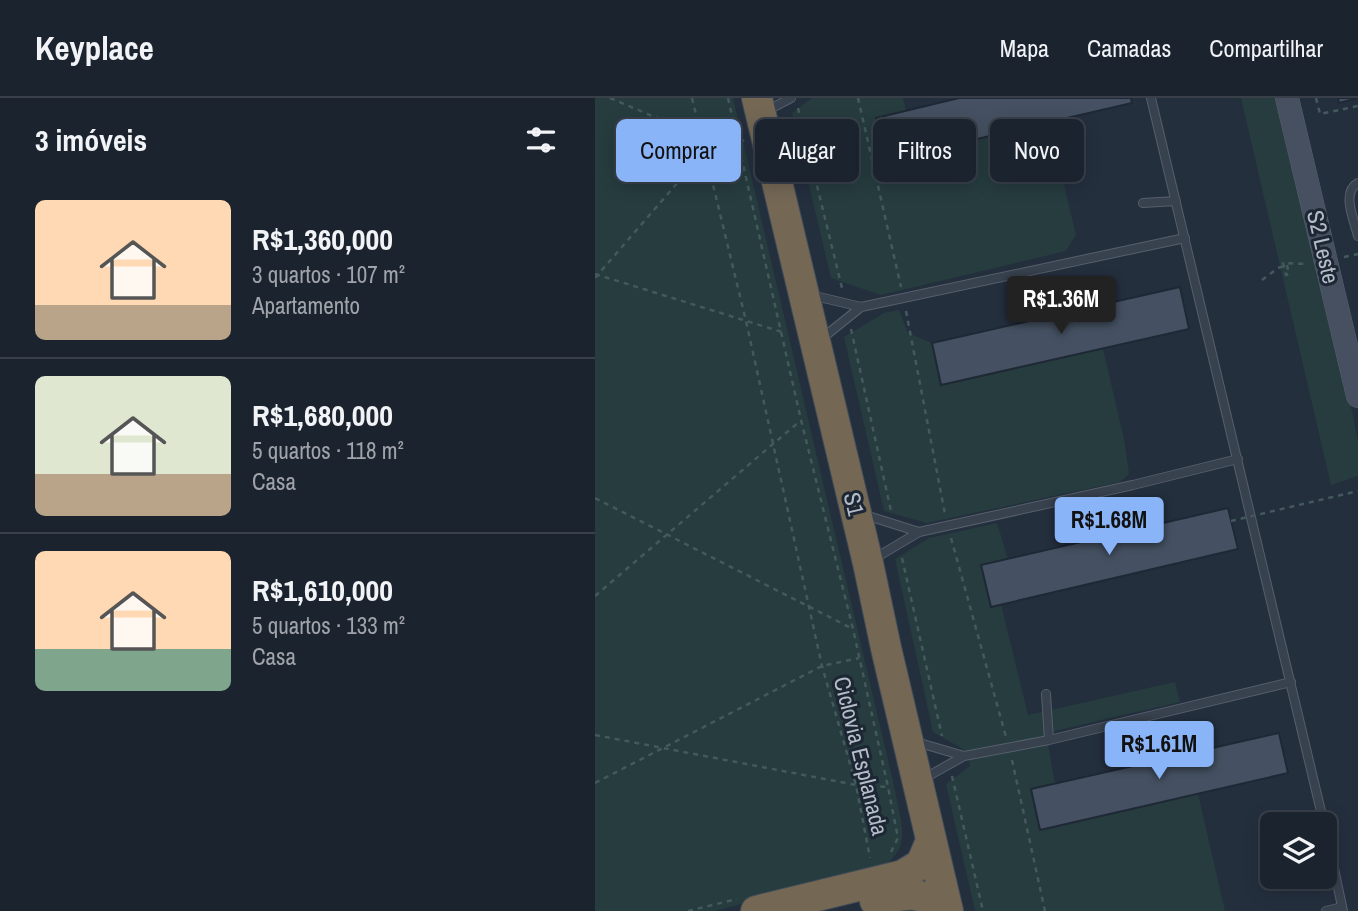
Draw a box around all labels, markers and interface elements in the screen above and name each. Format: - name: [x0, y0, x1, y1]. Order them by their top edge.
- text: Keyplace: [35, 26, 154, 70]
- text: Mapa: [1000, 32, 1049, 64]
- text: Camadas: [1087, 32, 1171, 64]
- text: Compartilhar: [1209, 32, 1323, 64]
- chip: Comprar: [616, 119, 741, 182]
- chip: Alugar: [755, 119, 859, 182]
- chip: Filtros: [873, 119, 976, 182]
- chip: Novo: [990, 119, 1084, 182]
- text: 3 imóveis: [35, 120, 147, 160]
- icon: filters: [522, 121, 560, 159]
- street label: S2 Leste: [1300, 207, 1347, 287]
- text: R$1,360,000: [252, 219, 393, 259]
- icon: home: [91, 228, 175, 312]
- text: 3 quartos · 107 m²: [252, 259, 405, 290]
- pin: R$1.36M: [996, 276, 1126, 336]
- text: R$1.36M: [1023, 283, 1099, 314]
- text: Apartamento: [252, 290, 360, 321]
- text: R$1,680,000: [252, 395, 393, 435]
- icon: home: [91, 404, 175, 488]
- text: 5 quartos · 118 m²: [252, 435, 404, 466]
- text: Casa: [252, 466, 296, 497]
- street label: S1: [837, 489, 872, 519]
- pin: R$1.68M: [1044, 498, 1174, 557]
- text: R$1.68M: [1071, 504, 1147, 535]
- text: R$1,610,000: [252, 570, 393, 610]
- icon: home: [91, 579, 175, 663]
- text: 5 quartos · 133 m²: [252, 610, 405, 641]
- text: Casa: [252, 641, 296, 672]
- street label: Ciclovia Esplanada: [827, 673, 896, 839]
- pin: R$1.61M: [1094, 722, 1224, 781]
- text: R$1.61M: [1121, 728, 1197, 759]
- map controls: [1260, 812, 1337, 889]
- button: layers: [1260, 812, 1337, 889]

